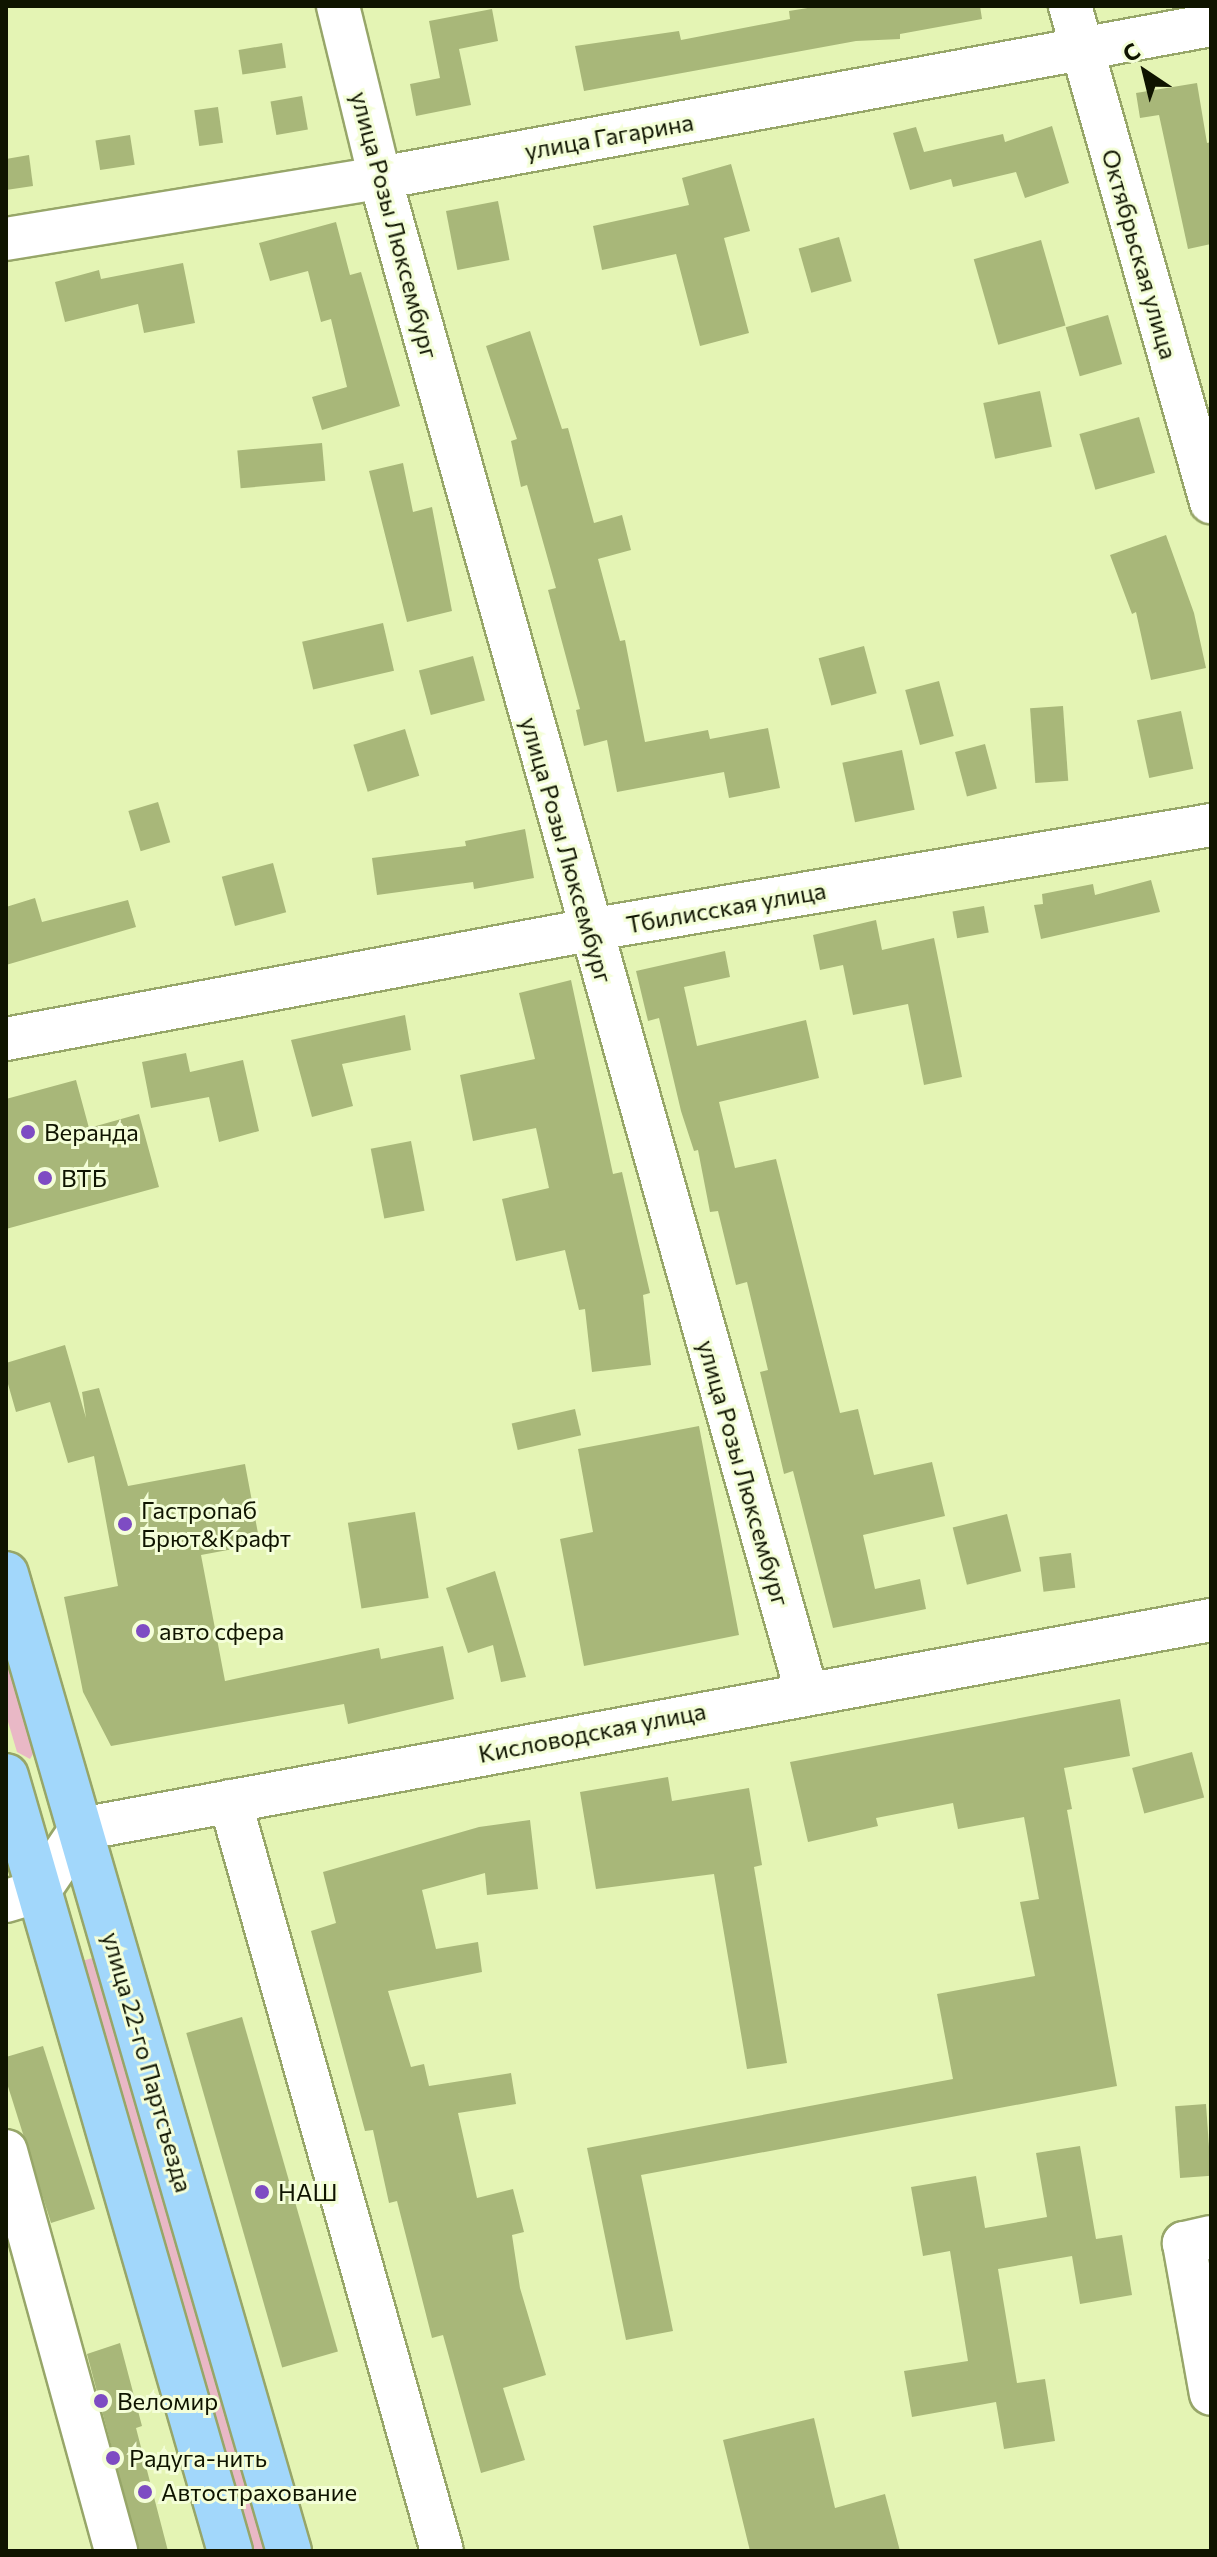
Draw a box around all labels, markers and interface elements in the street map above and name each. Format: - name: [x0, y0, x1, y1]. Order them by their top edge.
- north arrow: [1105, 32, 1185, 112]
- text: С: [1117, 37, 1145, 67]
- street label: улица Розы Люксембург: [345, 88, 445, 362]
- street label: улица Гагарина: [522, 107, 696, 165]
- street label: Октябрьская улица: [1096, 146, 1184, 362]
- street label: улица Розы Люксембург: [515, 714, 619, 986]
- street label: Тбилисская улица: [624, 875, 828, 939]
- place label: Веранда: [44, 1118, 139, 1146]
- marker: Веранда: [19, 1123, 37, 1141]
- place label: ВТБ: [61, 1164, 107, 1192]
- marker: ВТБ: [36, 1169, 54, 1187]
- street label: улица Розы Люксембург: [692, 1337, 796, 1609]
- place label: Гастропаб Брют&Крафт: [141, 1496, 291, 1552]
- marker: Гастропаб Брют&Крафт: [116, 1515, 134, 1533]
- place label: авто сфера: [159, 1617, 284, 1645]
- marker: авто сфера: [134, 1622, 152, 1640]
- street label: Кисловодская улица: [476, 1696, 708, 1768]
- street label: улица 22-го Партсъезда: [97, 1929, 199, 2195]
- place label: НАШ: [278, 2178, 338, 2206]
- marker: НАШ: [253, 2183, 271, 2201]
- place label: Веломир: [117, 2387, 218, 2415]
- marker: Веломир: [92, 2392, 110, 2410]
- place label: Радуга-нить: [129, 2444, 267, 2472]
- marker: Радуга-нить: [104, 2449, 122, 2467]
- place label: Автострахование: [161, 2478, 357, 2506]
- marker: Автострахование: [136, 2483, 154, 2501]

